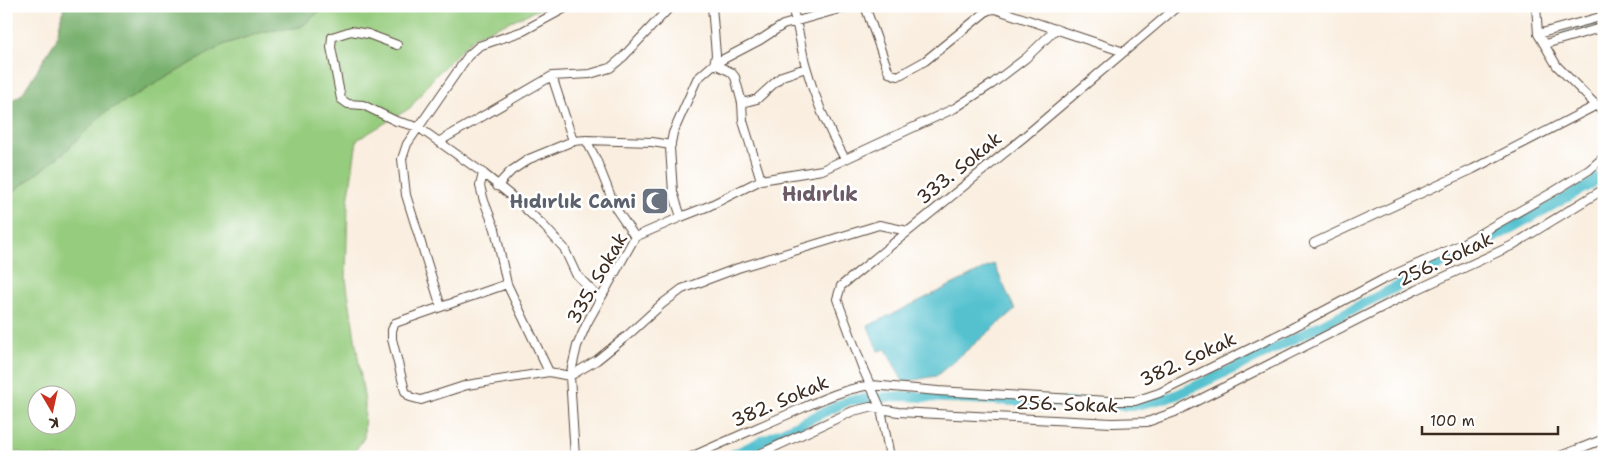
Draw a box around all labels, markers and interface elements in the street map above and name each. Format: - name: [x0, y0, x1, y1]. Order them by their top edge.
- street label: 333. Sokak: [911, 126, 1007, 210]
- district label: Hıdırlık: [782, 181, 858, 207]
- mosque icon: Hıdırlık Cami: [640, 186, 670, 216]
- place label: Hıdırlık Cami: [509, 189, 636, 214]
- street label: 256. Sokak: [1393, 226, 1497, 292]
- street label: 335. Sokak: [561, 228, 633, 328]
- street label: 382. Sokak: [1136, 326, 1240, 392]
- street label: 382. Sokak: [728, 369, 833, 433]
- north arrow: [28, 386, 78, 436]
- street label: 256. Sokak: [1015, 390, 1119, 418]
- scale bar: [1422, 403, 1559, 435]
- text: 100 m: [1430, 411, 1475, 431]
- text: K: [47, 413, 60, 433]

